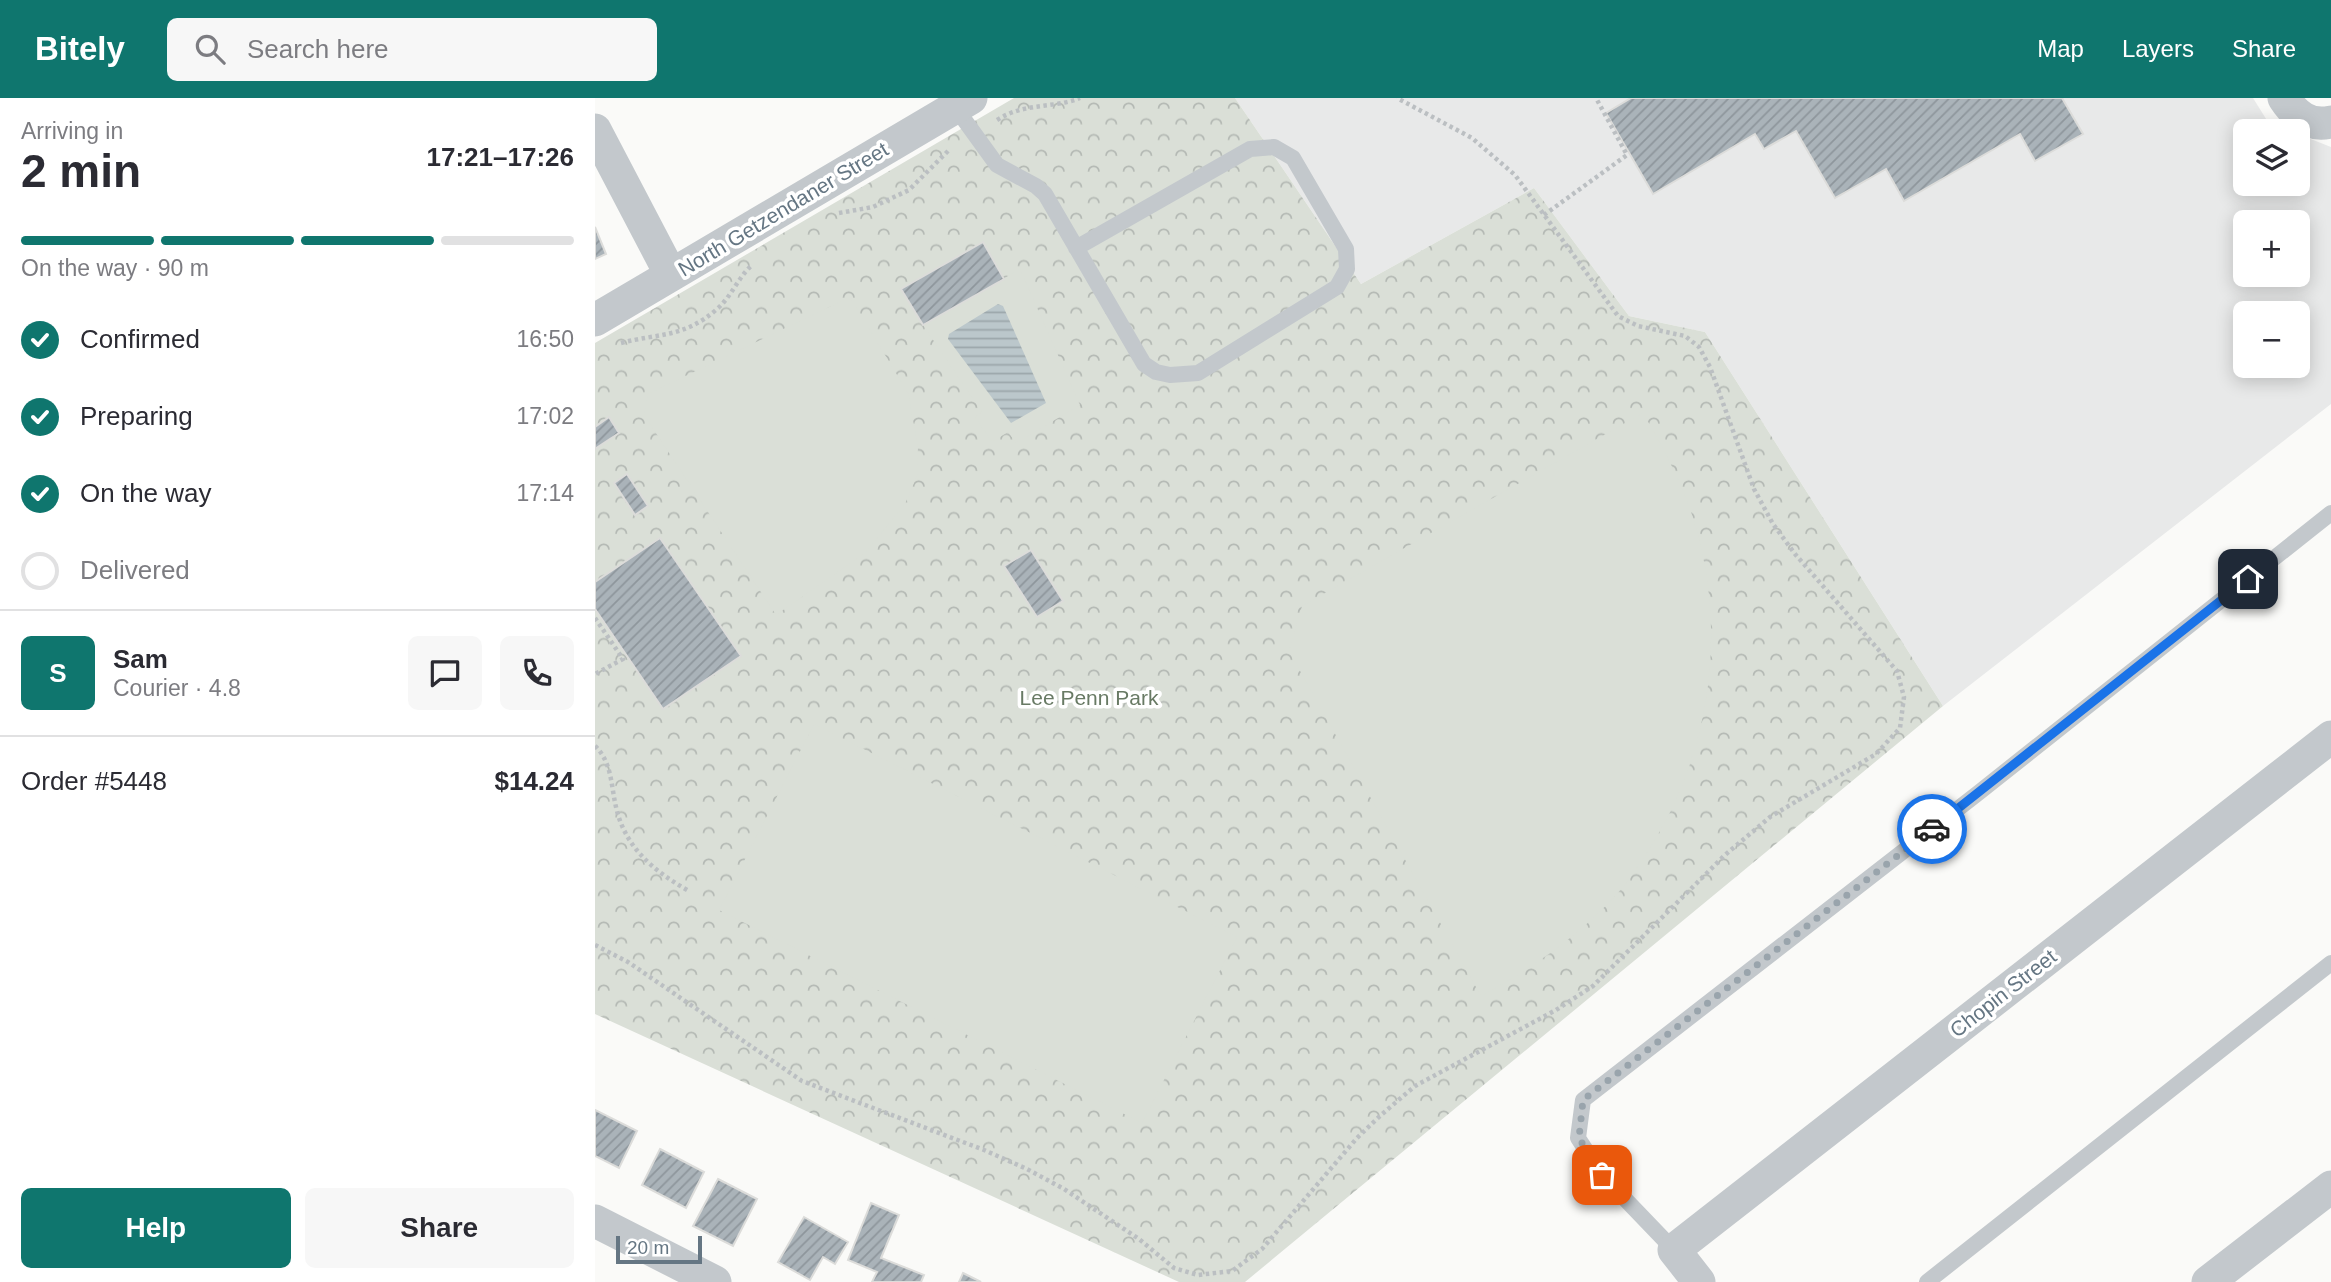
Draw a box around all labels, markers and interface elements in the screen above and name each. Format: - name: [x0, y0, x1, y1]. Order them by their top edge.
- search box: [167, 18, 657, 81]
- text: Bitely: [35, 30, 125, 67]
- icon: search: [191, 30, 229, 68]
- text: Search here: [247, 34, 389, 64]
- text: Map: [2037, 35, 2084, 62]
- text: Layers: [2122, 35, 2194, 62]
- text: Share: [2232, 35, 2296, 62]
- text: Arriving in: [21, 118, 123, 144]
- map controls: [2233, 119, 2310, 378]
- button: layers: [2233, 119, 2310, 196]
- street label: North Getzendaner Street: [674, 137, 892, 281]
- text: 17:21–17:26: [427, 142, 574, 172]
- text: 2 min: [21, 145, 141, 197]
- button: +: [2233, 210, 2310, 287]
- text: On the way · 90 m: [21, 255, 209, 281]
- button: −: [2233, 301, 2310, 378]
- icon: check: [21, 321, 59, 359]
- text: Confirmed: [80, 324, 200, 354]
- text: 16:50: [516, 326, 574, 352]
- icon: check: [21, 398, 59, 436]
- text: Preparing: [80, 401, 193, 431]
- text: 17:02: [516, 403, 574, 429]
- icon: check: [21, 475, 59, 513]
- text: On the way: [80, 478, 212, 508]
- text: 17:14: [516, 480, 574, 506]
- pin: [2218, 549, 2278, 609]
- text: Delivered: [80, 555, 190, 585]
- icon: home: [2229, 560, 2267, 598]
- button: chat: [408, 636, 482, 710]
- button: phone: [500, 636, 574, 710]
- text: Sam: [113, 644, 168, 674]
- text: S: [49, 658, 67, 688]
- text: Courier · 4.8: [113, 675, 241, 701]
- park label: Lee Penn Park: [1020, 686, 1159, 709]
- text: Order #5448: [21, 766, 167, 796]
- text: $14.24: [494, 766, 574, 796]
- courier: [1897, 794, 1967, 864]
- icon: car: [1913, 810, 1951, 848]
- street label: Chopin Street: [1945, 944, 2061, 1042]
- pin: [1572, 1145, 1632, 1205]
- icon: bag: [1583, 1156, 1621, 1194]
- button: Help: [21, 1188, 291, 1268]
- button: Share: [305, 1188, 574, 1268]
- scale bar: [616, 1233, 702, 1265]
- text: 20 m: [627, 1237, 669, 1258]

